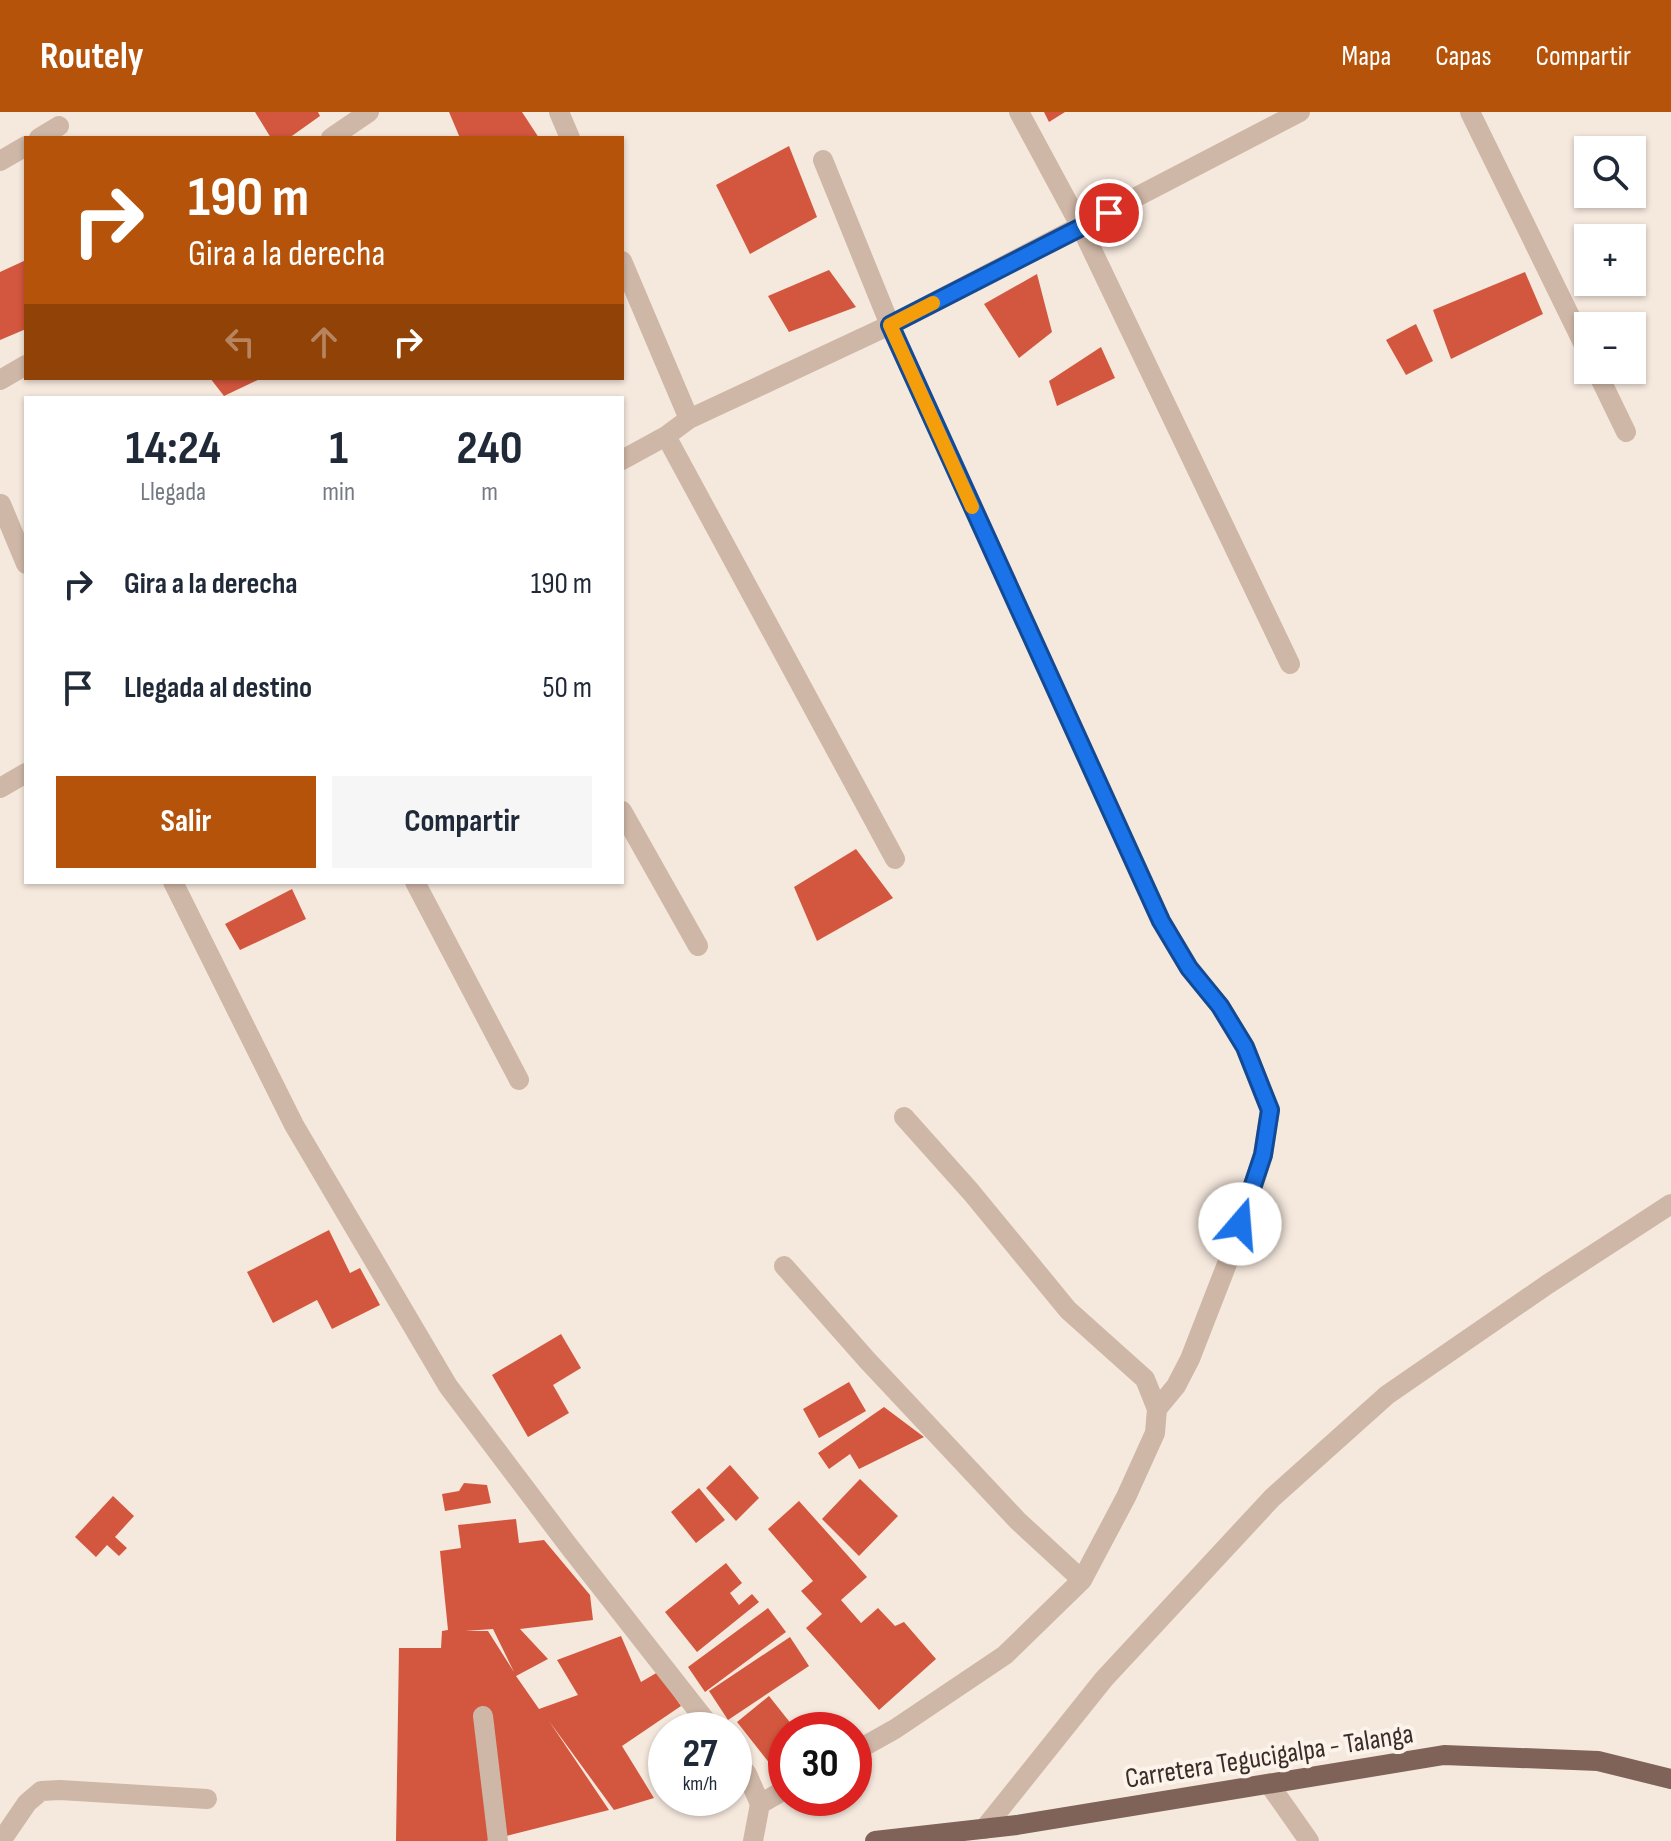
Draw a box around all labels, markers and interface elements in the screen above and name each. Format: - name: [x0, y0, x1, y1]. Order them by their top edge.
- text: Routely: [40, 34, 144, 79]
- text: Mapa: [1342, 40, 1391, 73]
- text: Capas: [1435, 40, 1492, 73]
- text: Compartir: [1536, 40, 1631, 73]
- map controls: [1574, 136, 1646, 384]
- button: search: [1574, 136, 1646, 208]
- text: 190 m: [188, 165, 309, 232]
- icon: right: [56, 168, 160, 272]
- pin: [1075, 179, 1143, 247]
- icon: arrive: [1087, 191, 1131, 235]
- button: +: [1574, 224, 1646, 296]
- text: Gira a la derecha: [188, 233, 385, 276]
- button: −: [1574, 312, 1646, 384]
- icon: left: [218, 320, 262, 364]
- icon: ahead: [302, 320, 346, 364]
- icon: right: [386, 320, 430, 364]
- text: 14:24: [125, 420, 221, 477]
- text: 1: [329, 420, 348, 477]
- text: 240: [456, 420, 523, 477]
- text: Llegada: [140, 477, 206, 508]
- text: min: [322, 477, 355, 508]
- text: m: [481, 477, 498, 508]
- icon: right: [56, 562, 100, 606]
- text: Gira a la derecha: [124, 566, 298, 602]
- text: 190 m: [531, 566, 592, 602]
- icon: arrive: [56, 666, 100, 710]
- text: Llegada al destino: [124, 670, 312, 706]
- text: 50 m: [543, 670, 592, 706]
- button: Salir: [56, 776, 316, 868]
- button: Compartir: [332, 776, 592, 868]
- position arrow: [1198, 1182, 1282, 1266]
- speed limit sign: 30: [768, 1712, 872, 1816]
- street label: Carretera Tegucigalpa - Talanga: [1123, 1717, 1416, 1796]
- text: 27: [683, 1730, 717, 1778]
- text: km/h: [683, 1772, 717, 1796]

